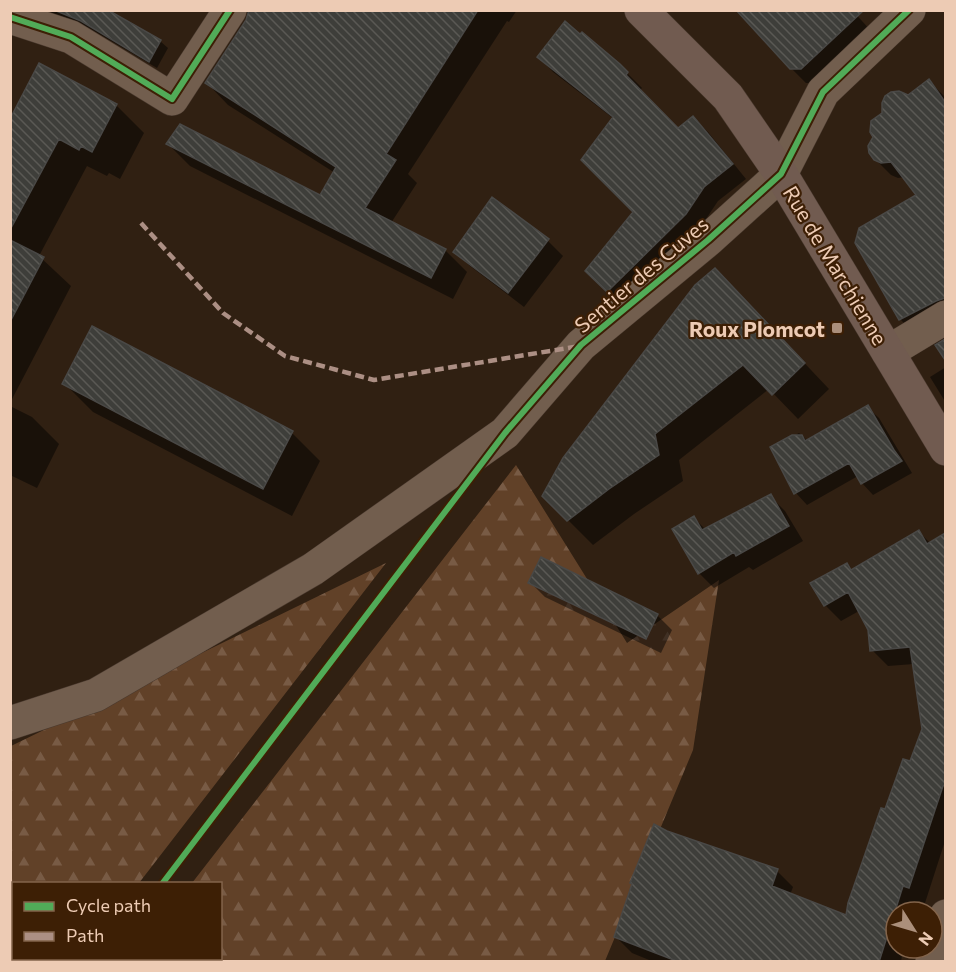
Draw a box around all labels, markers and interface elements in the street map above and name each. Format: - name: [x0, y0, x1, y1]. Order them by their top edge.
- street label: Rue de Marchienne: [779, 181, 893, 349]
- street label: Sentier des Cuves: [569, 211, 713, 337]
- place label: Roux Plomcot: [689, 316, 825, 341]
- marker: Roux Plomcot: [830, 321, 844, 335]
- legend: [12, 882, 222, 960]
- text: Cycle path: [66, 894, 151, 916]
- north arrow: [884, 900, 944, 960]
- text: Path: [66, 924, 104, 946]
- text: N: [915, 929, 938, 950]

